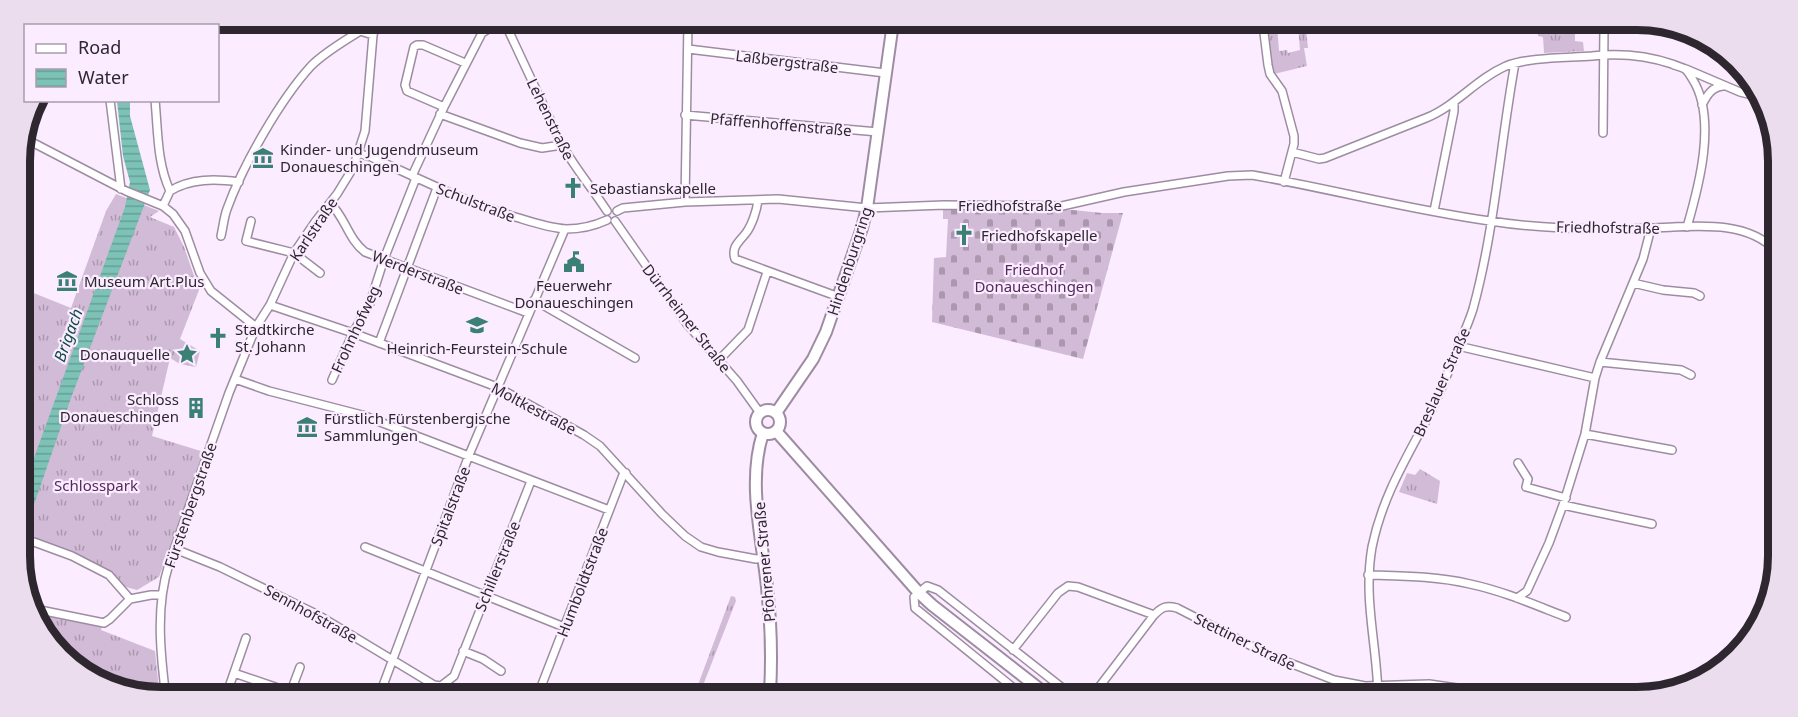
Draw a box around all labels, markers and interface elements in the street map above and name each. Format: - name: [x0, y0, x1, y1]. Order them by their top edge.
- legend: [24, 24, 219, 102]
- text: Road: [78, 35, 121, 59]
- street label: Laßbergstraße: [734, 45, 840, 77]
- text: Water: [78, 65, 129, 89]
- street label: Lehenstraße: [523, 75, 579, 163]
- street label: Pfaffenhoffenstraße: [709, 108, 853, 140]
- place label: Kinder- und Jugendmuseum Donaueschingen: [280, 139, 478, 176]
- museum icon: Kinder- und Jugendmuseum Donaueschingen: [251, 146, 275, 170]
- church icon: Sebastianskapelle: [561, 176, 585, 200]
- street label: Schulstraße: [434, 178, 518, 226]
- place label: Sebastianskapelle: [590, 178, 716, 198]
- street label: Karlstraße: [284, 193, 342, 265]
- street label: Friedhofstraße: [958, 195, 1062, 215]
- street label: Hindenburgring: [822, 204, 876, 318]
- street label: Friedhofstraße: [1556, 216, 1660, 238]
- church icon: Friedhofskapelle: [952, 223, 976, 247]
- place label: Friedhofskapelle: [981, 225, 1098, 245]
- street label: Werderstraße: [369, 245, 467, 299]
- public building icon: Feuerwehr Donaueschingen: [562, 250, 586, 274]
- park label: Friedhof Donaueschingen: [974, 259, 1094, 296]
- street label: Dürrheimer Straße: [638, 260, 736, 376]
- museum icon: Museum Art.Plus: [55, 269, 79, 293]
- place label: Museum Art.Plus: [84, 271, 204, 291]
- place label: Feuerwehr Donaueschingen: [514, 275, 634, 312]
- street label: Frohnhofweg: [326, 282, 384, 376]
- water label: Brigach: [48, 305, 88, 365]
- school or university icon: Heinrich-Feurstein-Schule: [465, 313, 489, 337]
- place label: Stadtkirche St. Johann: [235, 319, 314, 356]
- street label: Breslauer Straße: [1408, 324, 1474, 440]
- church icon: Stadtkirche St. Johann: [206, 326, 230, 350]
- place label: Heinrich-Feurstein-Schule: [386, 338, 568, 358]
- place icon: Donauquelle: [175, 342, 199, 366]
- place label: Donauquelle: [80, 344, 170, 364]
- street label: Moltkestraße: [488, 377, 580, 439]
- place label: Schloss Donaueschingen: [60, 389, 179, 426]
- building icon: Schloss Donaueschingen: [184, 396, 208, 420]
- place label: Fürstlich Fürstenbergische Sammlungen: [324, 408, 510, 445]
- museum icon: Fürstlich Fürstenbergische Sammlungen: [295, 415, 319, 439]
- street label: Fürstenbergstraße: [159, 440, 221, 570]
- street label: Spitalstraße: [426, 463, 474, 549]
- park label: Schlosspark: [54, 475, 138, 495]
- street label: Pfohrener Straße: [749, 501, 779, 623]
- street label: Schillerstraße: [470, 518, 524, 614]
- street label: Humboldtstraße: [552, 524, 612, 640]
- street label: Sennhofstraße: [261, 579, 361, 647]
- street label: Stettiner Straße: [1191, 608, 1299, 674]

